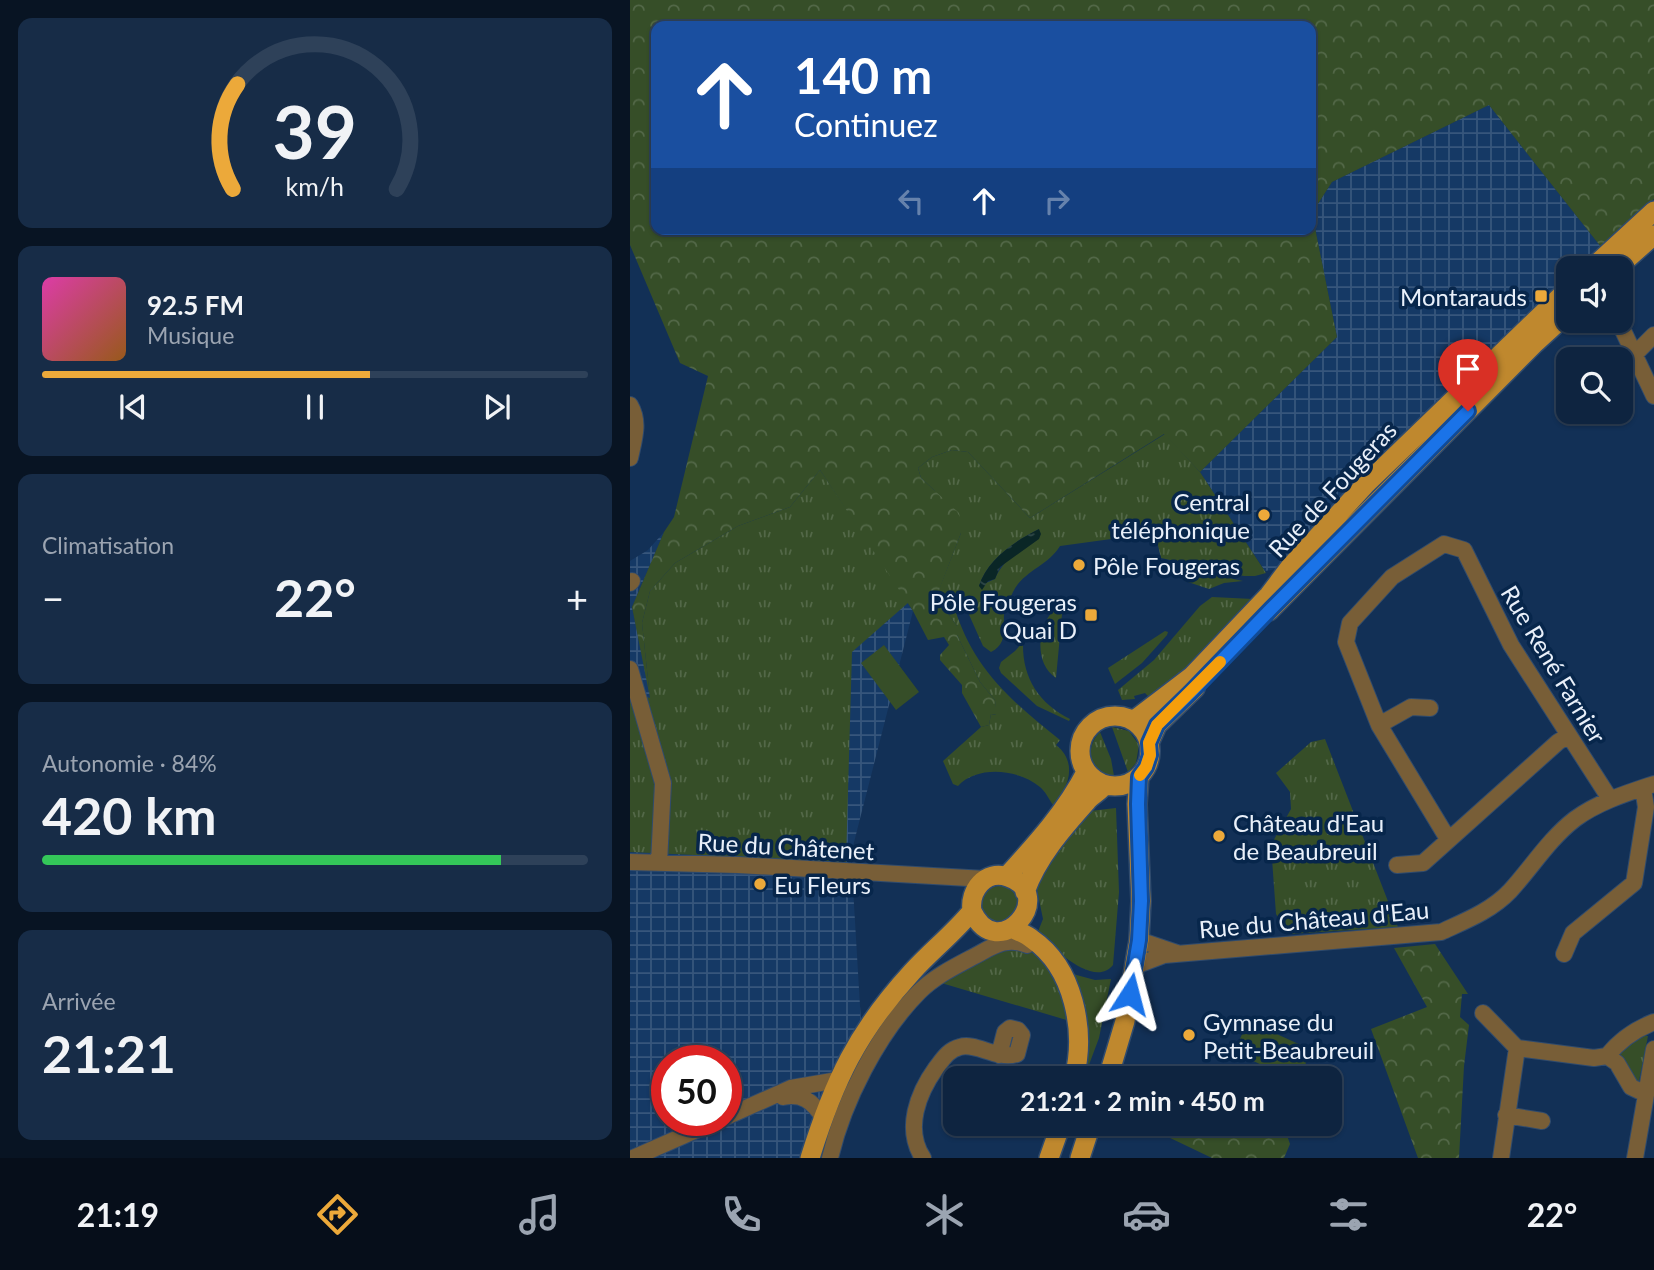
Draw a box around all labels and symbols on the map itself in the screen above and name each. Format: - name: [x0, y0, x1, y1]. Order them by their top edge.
- place label: Montarauds: [1400, 282, 1527, 311]
- marker: Montarauds: [1533, 288, 1549, 304]
- pin: [1438, 339, 1498, 411]
- street label: Rue de Fougeras: [1262, 415, 1402, 563]
- place label: Central téléphonique: [1111, 487, 1250, 544]
- marker: Central téléphonique: [1256, 507, 1272, 523]
- place label: Pôle Fougeras: [1093, 551, 1240, 580]
- marker: Pôle Fougeras: [1071, 557, 1087, 573]
- street label: Rue René Farnier: [1495, 580, 1613, 748]
- place label: Pôle Fougeras Quai D: [930, 587, 1077, 644]
- marker: Pôle Fougeras Quai D: [1083, 607, 1099, 623]
- place label: Château d'Eau de Beaubreuil: [1233, 808, 1384, 865]
- street label: Rue du Châtenet: [697, 827, 875, 865]
- marker: Château d'Eau de Beaubreuil: [1211, 828, 1227, 844]
- place label: Eu Fleurs: [774, 870, 871, 899]
- marker: Eu Fleurs: [752, 876, 768, 892]
- street label: Rue du Château d'Eau: [1198, 894, 1430, 944]
- position arrow: [1093, 957, 1167, 1031]
- place label: Gymnase du Petit-Beaubreuil: [1203, 1007, 1374, 1064]
- marker: Gymnase du Petit-Beaubreuil: [1181, 1027, 1197, 1043]
- speed limit sign: 50: [651, 1045, 742, 1136]

